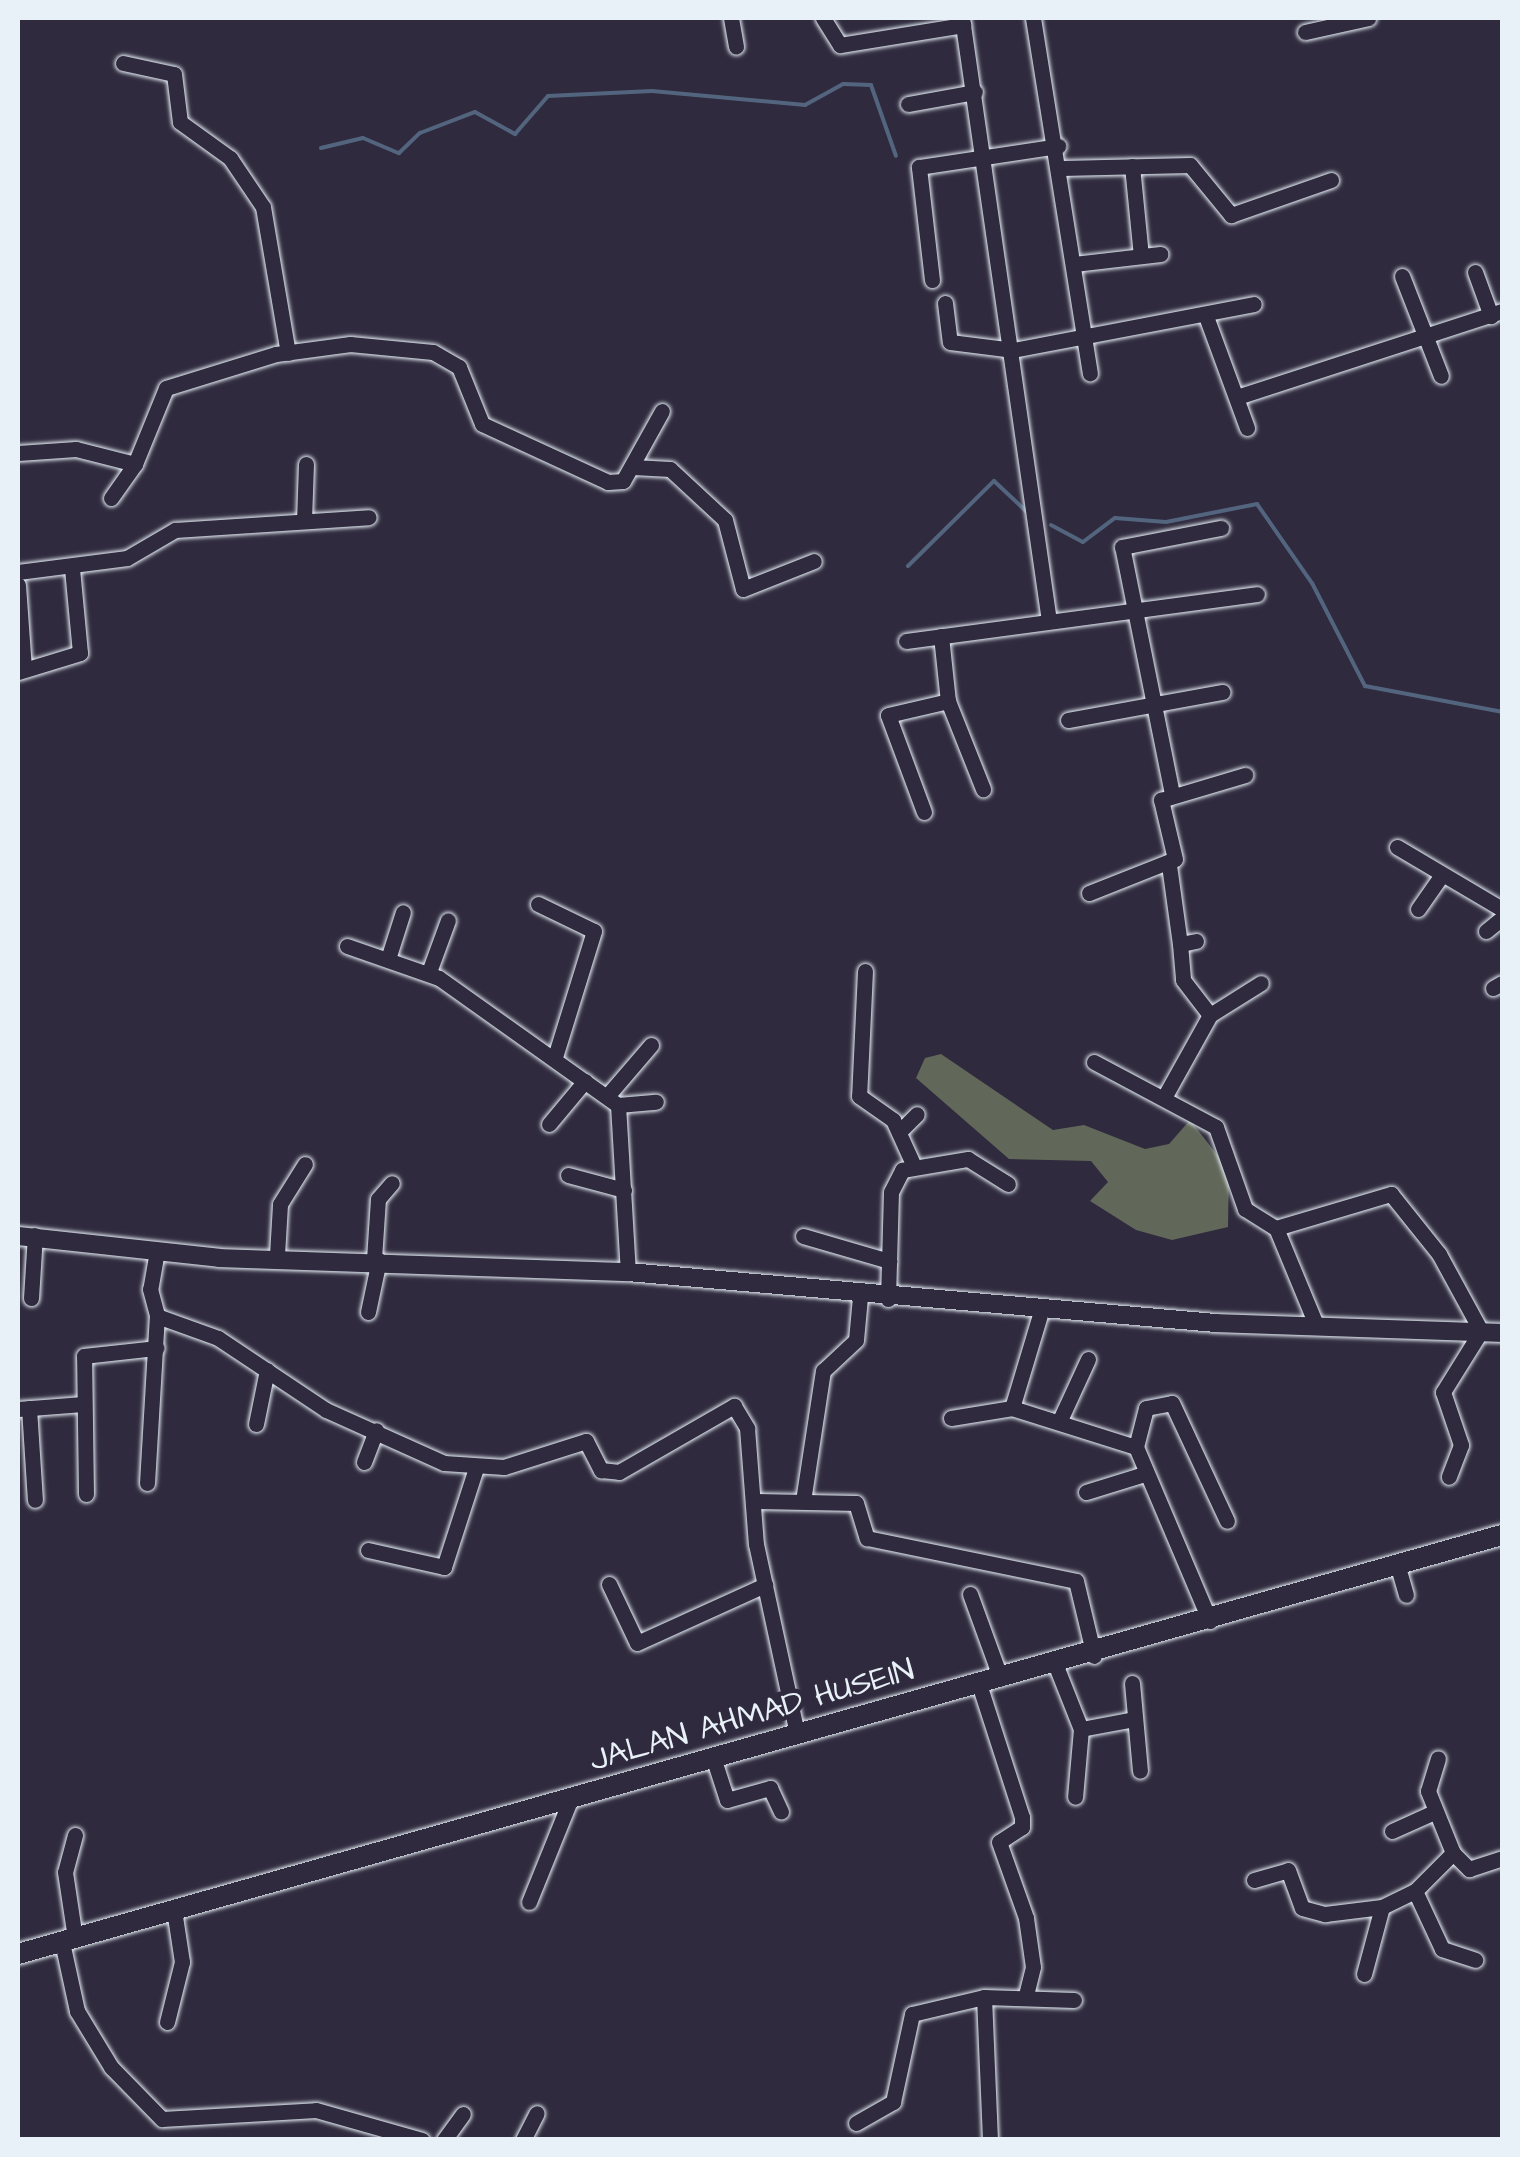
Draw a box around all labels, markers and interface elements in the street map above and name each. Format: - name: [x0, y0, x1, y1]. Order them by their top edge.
- street label: JALAN AHMAD HUSEIN: [586, 1651, 918, 1781]

